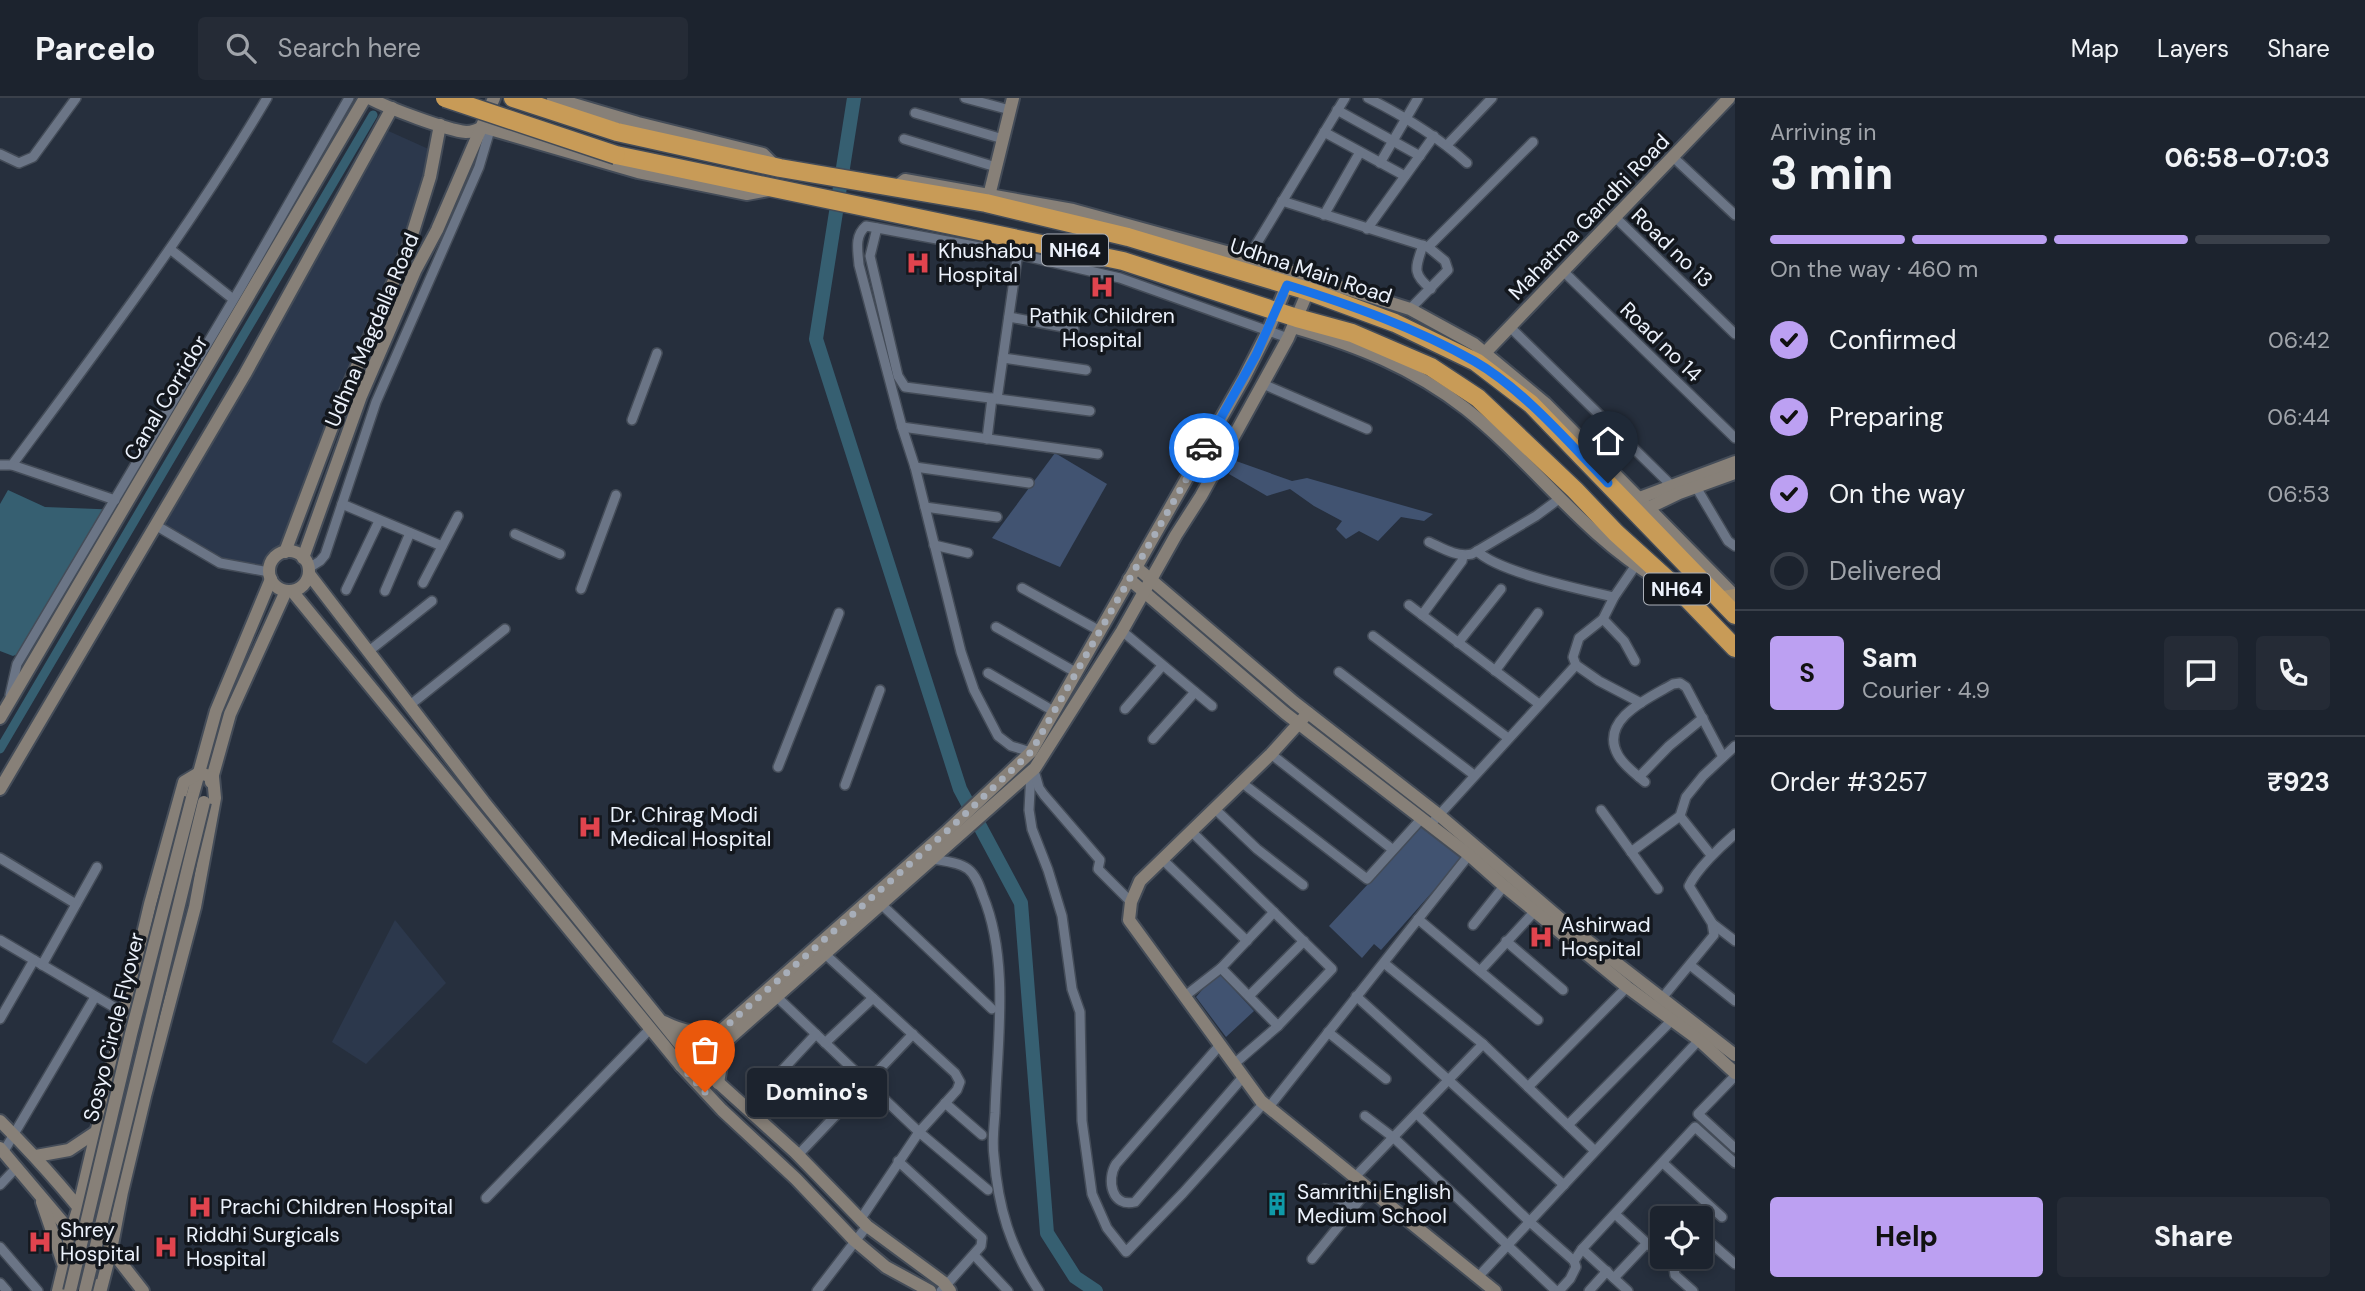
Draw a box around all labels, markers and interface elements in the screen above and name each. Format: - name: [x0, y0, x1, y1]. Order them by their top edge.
- search box: [198, 17, 688, 80]
- text: Parcelo: [35, 27, 156, 70]
- icon: search: [222, 29, 260, 67]
- text: Search here: [278, 31, 421, 65]
- text: Map: [2071, 33, 2119, 64]
- text: Layers: [2157, 33, 2229, 64]
- text: Share: [2267, 33, 2330, 64]
- text: Arriving in: [1770, 117, 1876, 147]
- street label: Mahatma Gandhi Road: [1502, 128, 1676, 306]
- text: 06:58–07:03: [2164, 141, 2330, 175]
- text: 3 min: [1770, 143, 1893, 203]
- street label: Road no 13: [1625, 202, 1719, 294]
- street label: Udhna Magdalla Road: [318, 229, 426, 431]
- street label: Udhna Main Road: [1226, 232, 1396, 310]
- road number: NH64: [1042, 234, 1108, 266]
- place label: Khushabu Hospital: [938, 237, 1034, 289]
- hospital icon: Khushabu Hospital: [904, 249, 932, 277]
- text: On the way · 460 m: [1770, 254, 1978, 284]
- hospital icon: Pathik Children Hospital: [1088, 273, 1116, 301]
- street label: Road no 14: [1614, 296, 1708, 388]
- place label: Pathik Children Hospital: [1029, 302, 1175, 354]
- icon: check: [1770, 321, 1808, 359]
- text: Confirmed: [1829, 323, 1956, 357]
- text: 06:42: [2268, 325, 2330, 355]
- street label: Canal Corridor: [118, 330, 215, 466]
- icon: check: [1770, 398, 1808, 436]
- text: Preparing: [1829, 400, 1944, 434]
- text: 06:44: [2267, 402, 2330, 432]
- pin: [1578, 411, 1638, 483]
- courier: [1169, 413, 1239, 483]
- icon: home: [1589, 422, 1627, 460]
- icon: car: [1185, 429, 1223, 467]
- icon: check: [1770, 475, 1808, 513]
- text: On the way: [1829, 477, 1965, 511]
- text: 06:53: [2268, 479, 2330, 509]
- text: Delivered: [1829, 554, 1942, 588]
- road number: NH64: [1644, 574, 1710, 604]
- button: chat: [2164, 636, 2238, 710]
- button: phone: [2256, 636, 2330, 710]
- text: Sam: [1862, 641, 1917, 675]
- text: S: [1799, 656, 1815, 690]
- text: Courier · 4.9: [1862, 675, 1990, 705]
- text: Order #3257: [1770, 765, 1927, 799]
- text: ₹923: [2267, 765, 2330, 799]
- place label: Dr. Chirag Modi Medical Hospital: [610, 801, 771, 853]
- hospital icon: Dr. Chirag Modi Medical Hospital: [576, 813, 604, 841]
- place label: Ashirwad Hospital: [1561, 911, 1651, 963]
- hospital icon: Ashirwad Hospital: [1527, 923, 1555, 951]
- street label: Sosyo Circle Flyover: [77, 929, 151, 1124]
- pin: [675, 1020, 735, 1092]
- icon: bag: [686, 1031, 724, 1069]
- callout: Domino's: [747, 1068, 887, 1116]
- text: Domino's: [766, 1077, 868, 1107]
- place label: Samrithi English Medium School: [1297, 1178, 1451, 1230]
- building icon: Samrithi English Medium School: [1263, 1190, 1291, 1218]
- hospital icon: Prachi Children Hospital: [186, 1193, 214, 1221]
- place label: Prachi Children Hospital: [220, 1193, 453, 1221]
- button: Help: [1770, 1197, 2043, 1277]
- button: Share: [2057, 1197, 2330, 1277]
- map controls: [1650, 1206, 1713, 1269]
- button: locate: [1650, 1206, 1713, 1269]
- place label: Shrey Hospital: [60, 1216, 140, 1268]
- place label: Riddhi Surgicals Hospital: [186, 1221, 340, 1273]
- hospital icon: Shrey Hospital: [26, 1228, 54, 1256]
- hospital icon: Riddhi Surgicals Hospital: [152, 1233, 180, 1261]

